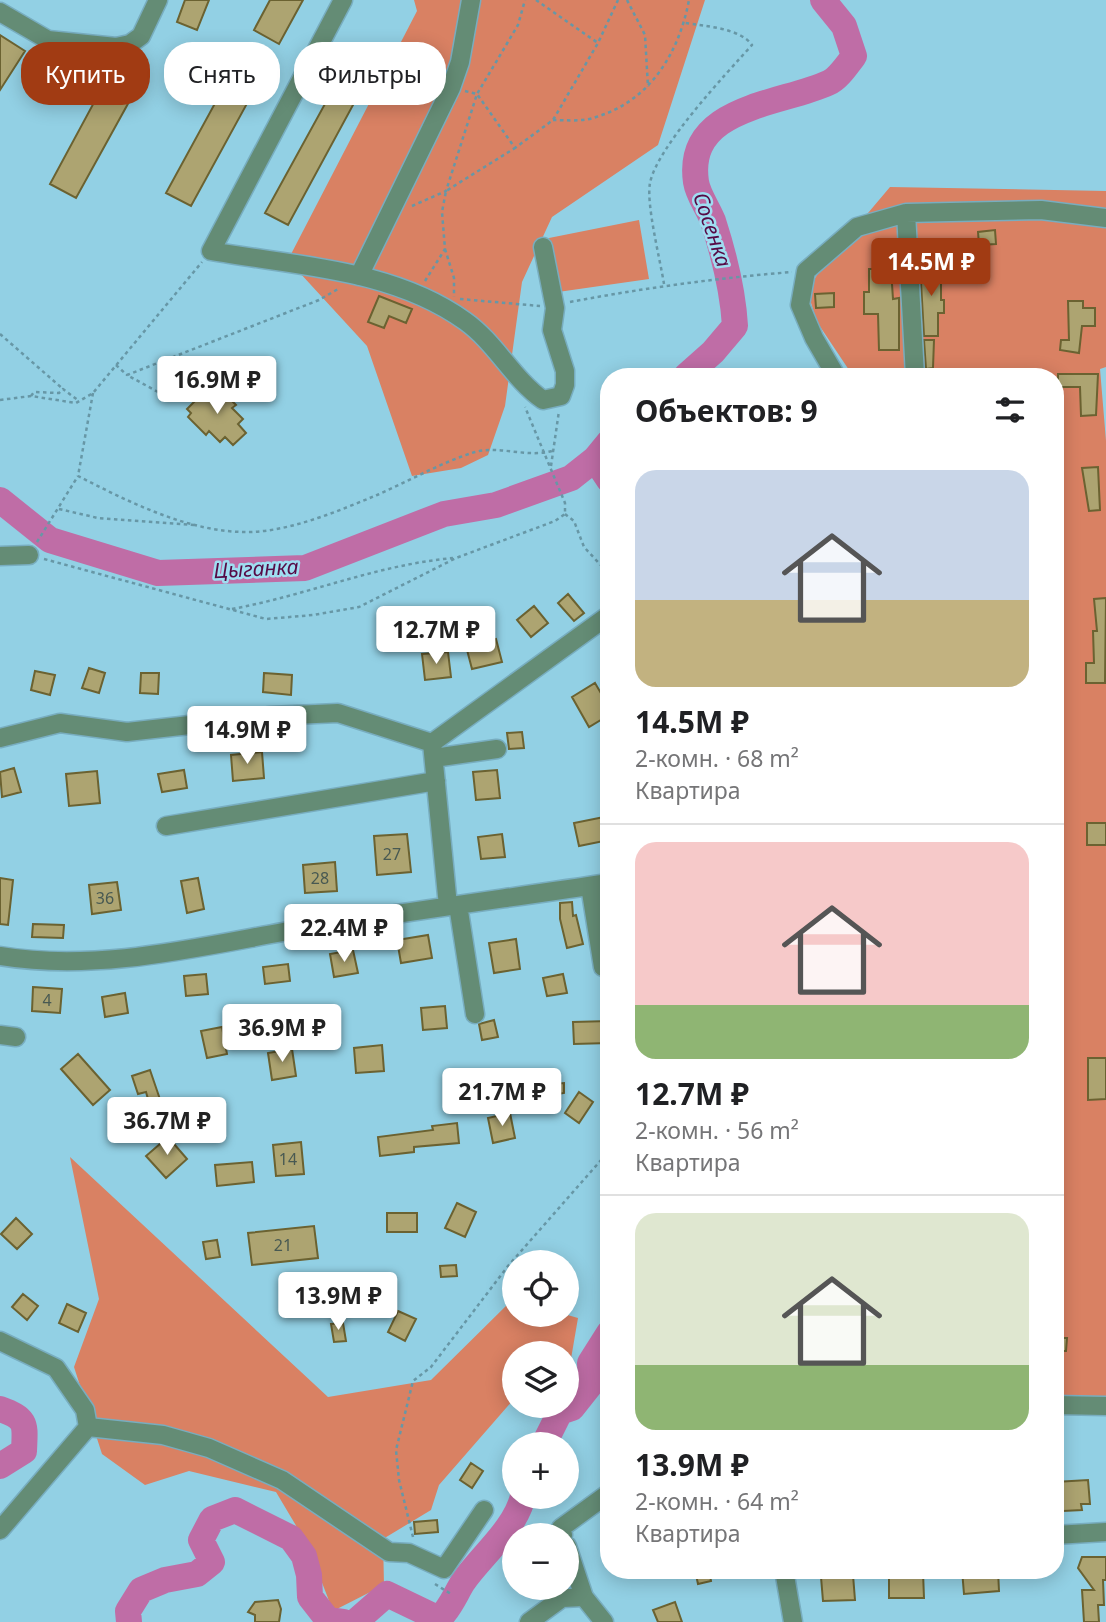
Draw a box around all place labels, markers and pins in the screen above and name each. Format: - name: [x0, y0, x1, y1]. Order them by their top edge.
- pin: 14.5M ₽: [866, 238, 996, 298]
- pin: 16.9M ₽: [152, 356, 282, 416]
- pin: 12.7M ₽: [371, 606, 501, 666]
- pin: 14.9M ₽: [182, 706, 312, 766]
- pin: 22.4M ₽: [279, 904, 409, 964]
- pin: 36.9M ₽: [217, 1004, 347, 1064]
- pin: 21.7M ₽: [437, 1068, 567, 1128]
- pin: 36.7M ₽: [102, 1098, 232, 1157]
- pin: 13.9M ₽: [273, 1272, 403, 1332]

